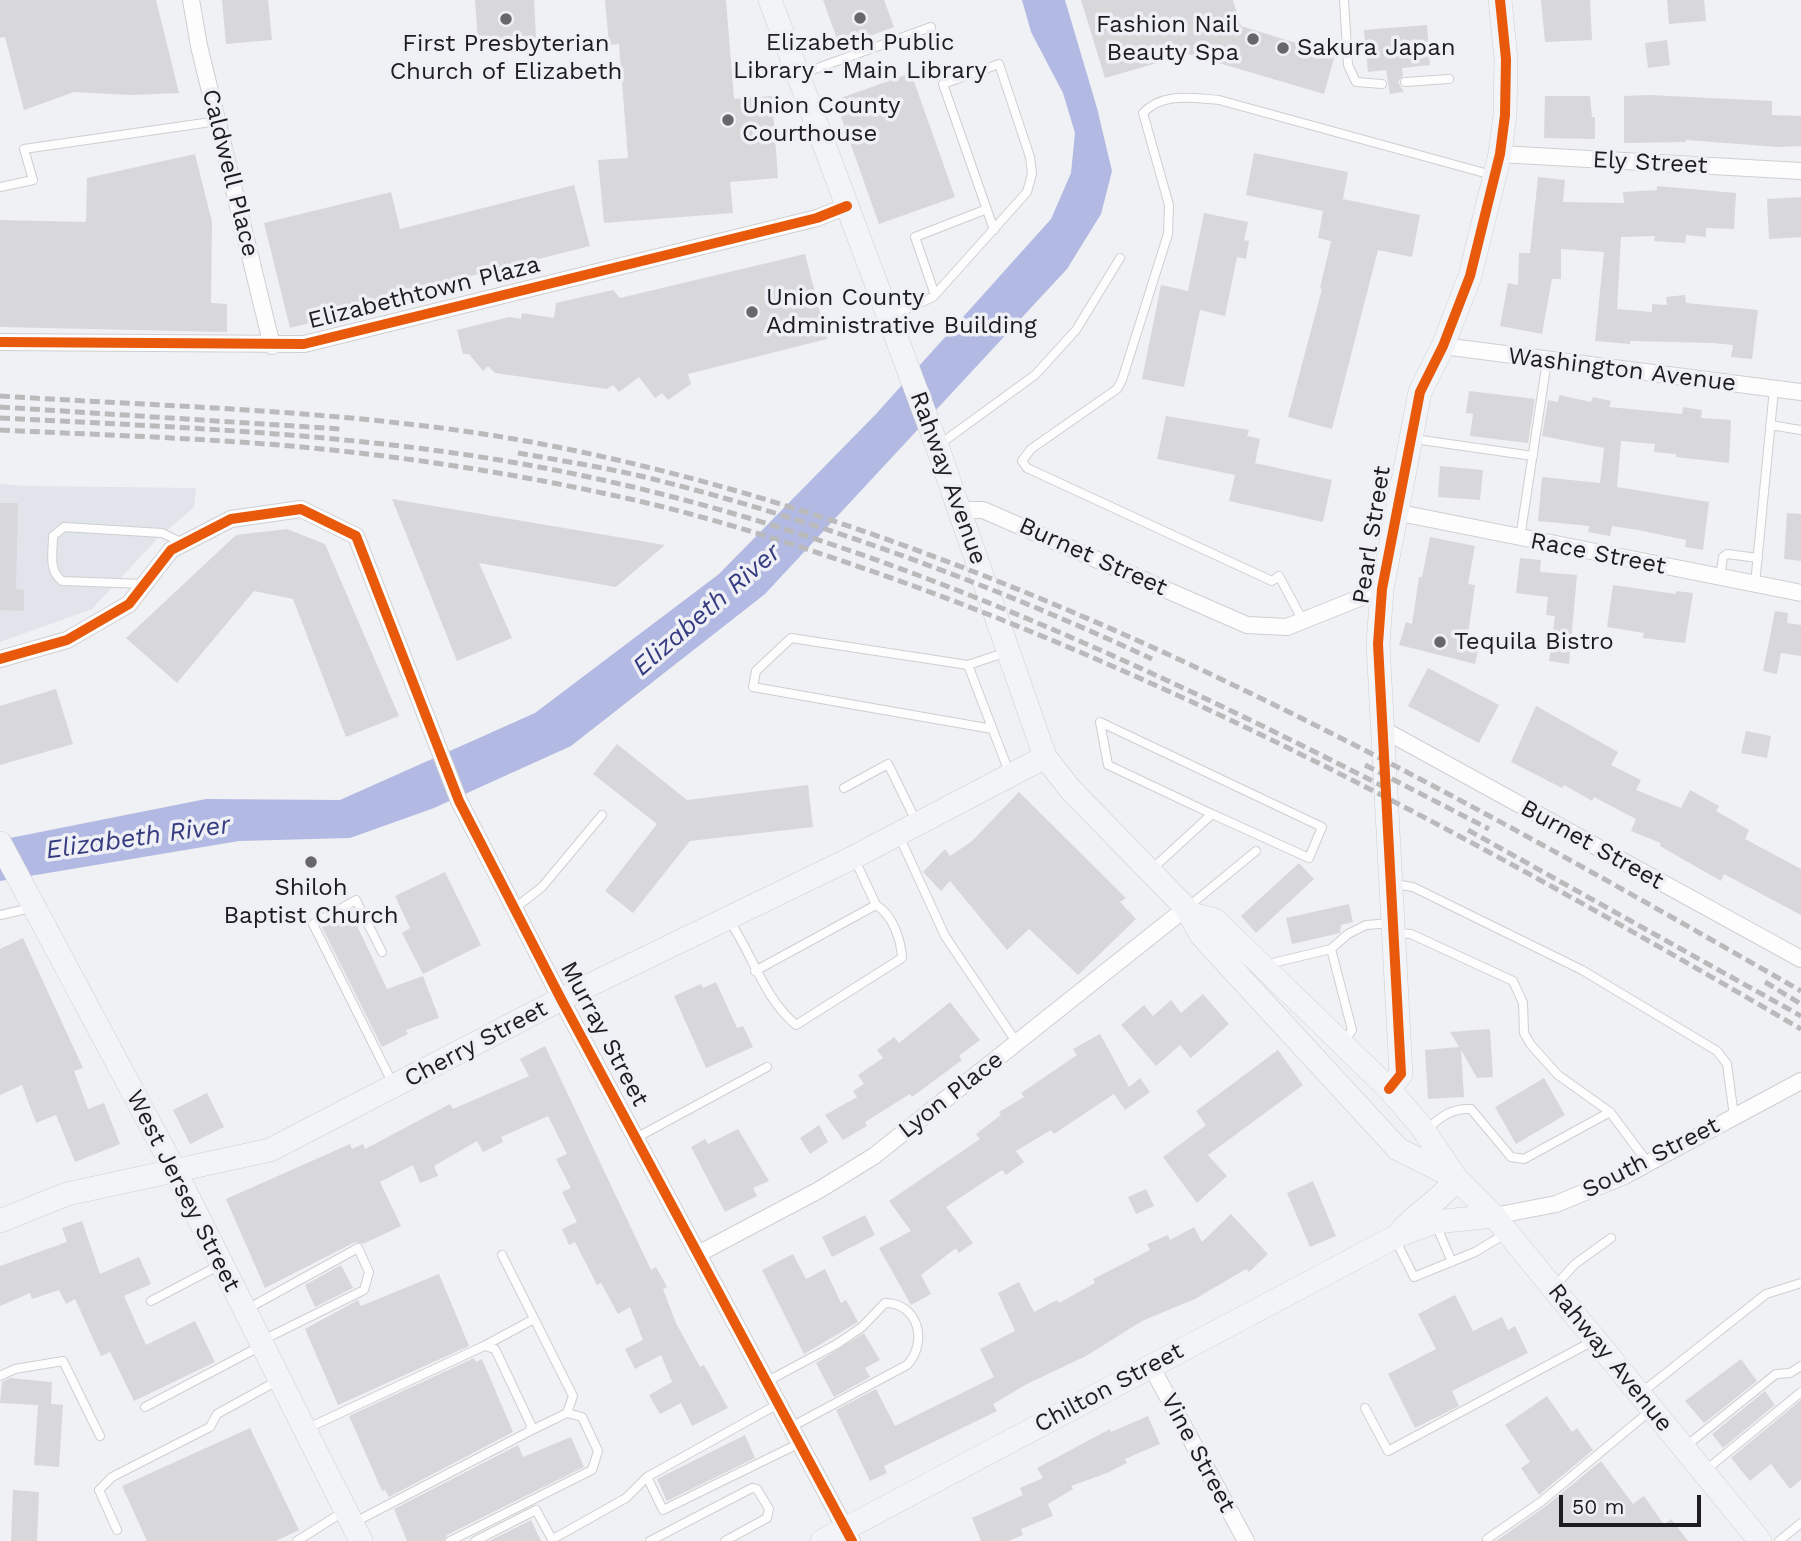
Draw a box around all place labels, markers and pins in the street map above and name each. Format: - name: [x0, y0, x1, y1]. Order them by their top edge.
- marker: Elizabeth Public Library - Main Library: [852, 10, 868, 26]
- marker: First Presbyterian Church of Elizabeth: [498, 11, 514, 27]
- place label: Fashion Nail Beauty Spa: [1096, 11, 1239, 67]
- place label: Elizabeth Public Library - Main Library: [733, 29, 987, 85]
- place label: First Presbyterian Church of Elizabeth: [390, 30, 622, 86]
- marker: Fashion Nail Beauty Spa: [1245, 31, 1261, 47]
- place label: Sakura Japan: [1297, 34, 1456, 62]
- marker: Sakura Japan: [1275, 40, 1291, 56]
- place label: Union County Courthouse: [742, 92, 900, 148]
- marker: Union County Courthouse: [720, 112, 736, 128]
- place label: Union County Administrative Building: [766, 284, 1037, 340]
- marker: Union County Administrative Building: [744, 304, 760, 320]
- place label: Tequila Bistro: [1454, 628, 1614, 656]
- marker: Tequila Bistro: [1432, 634, 1448, 650]
- marker: Shiloh Baptist Church: [303, 854, 319, 870]
- place label: Shiloh Baptist Church: [223, 874, 399, 930]

